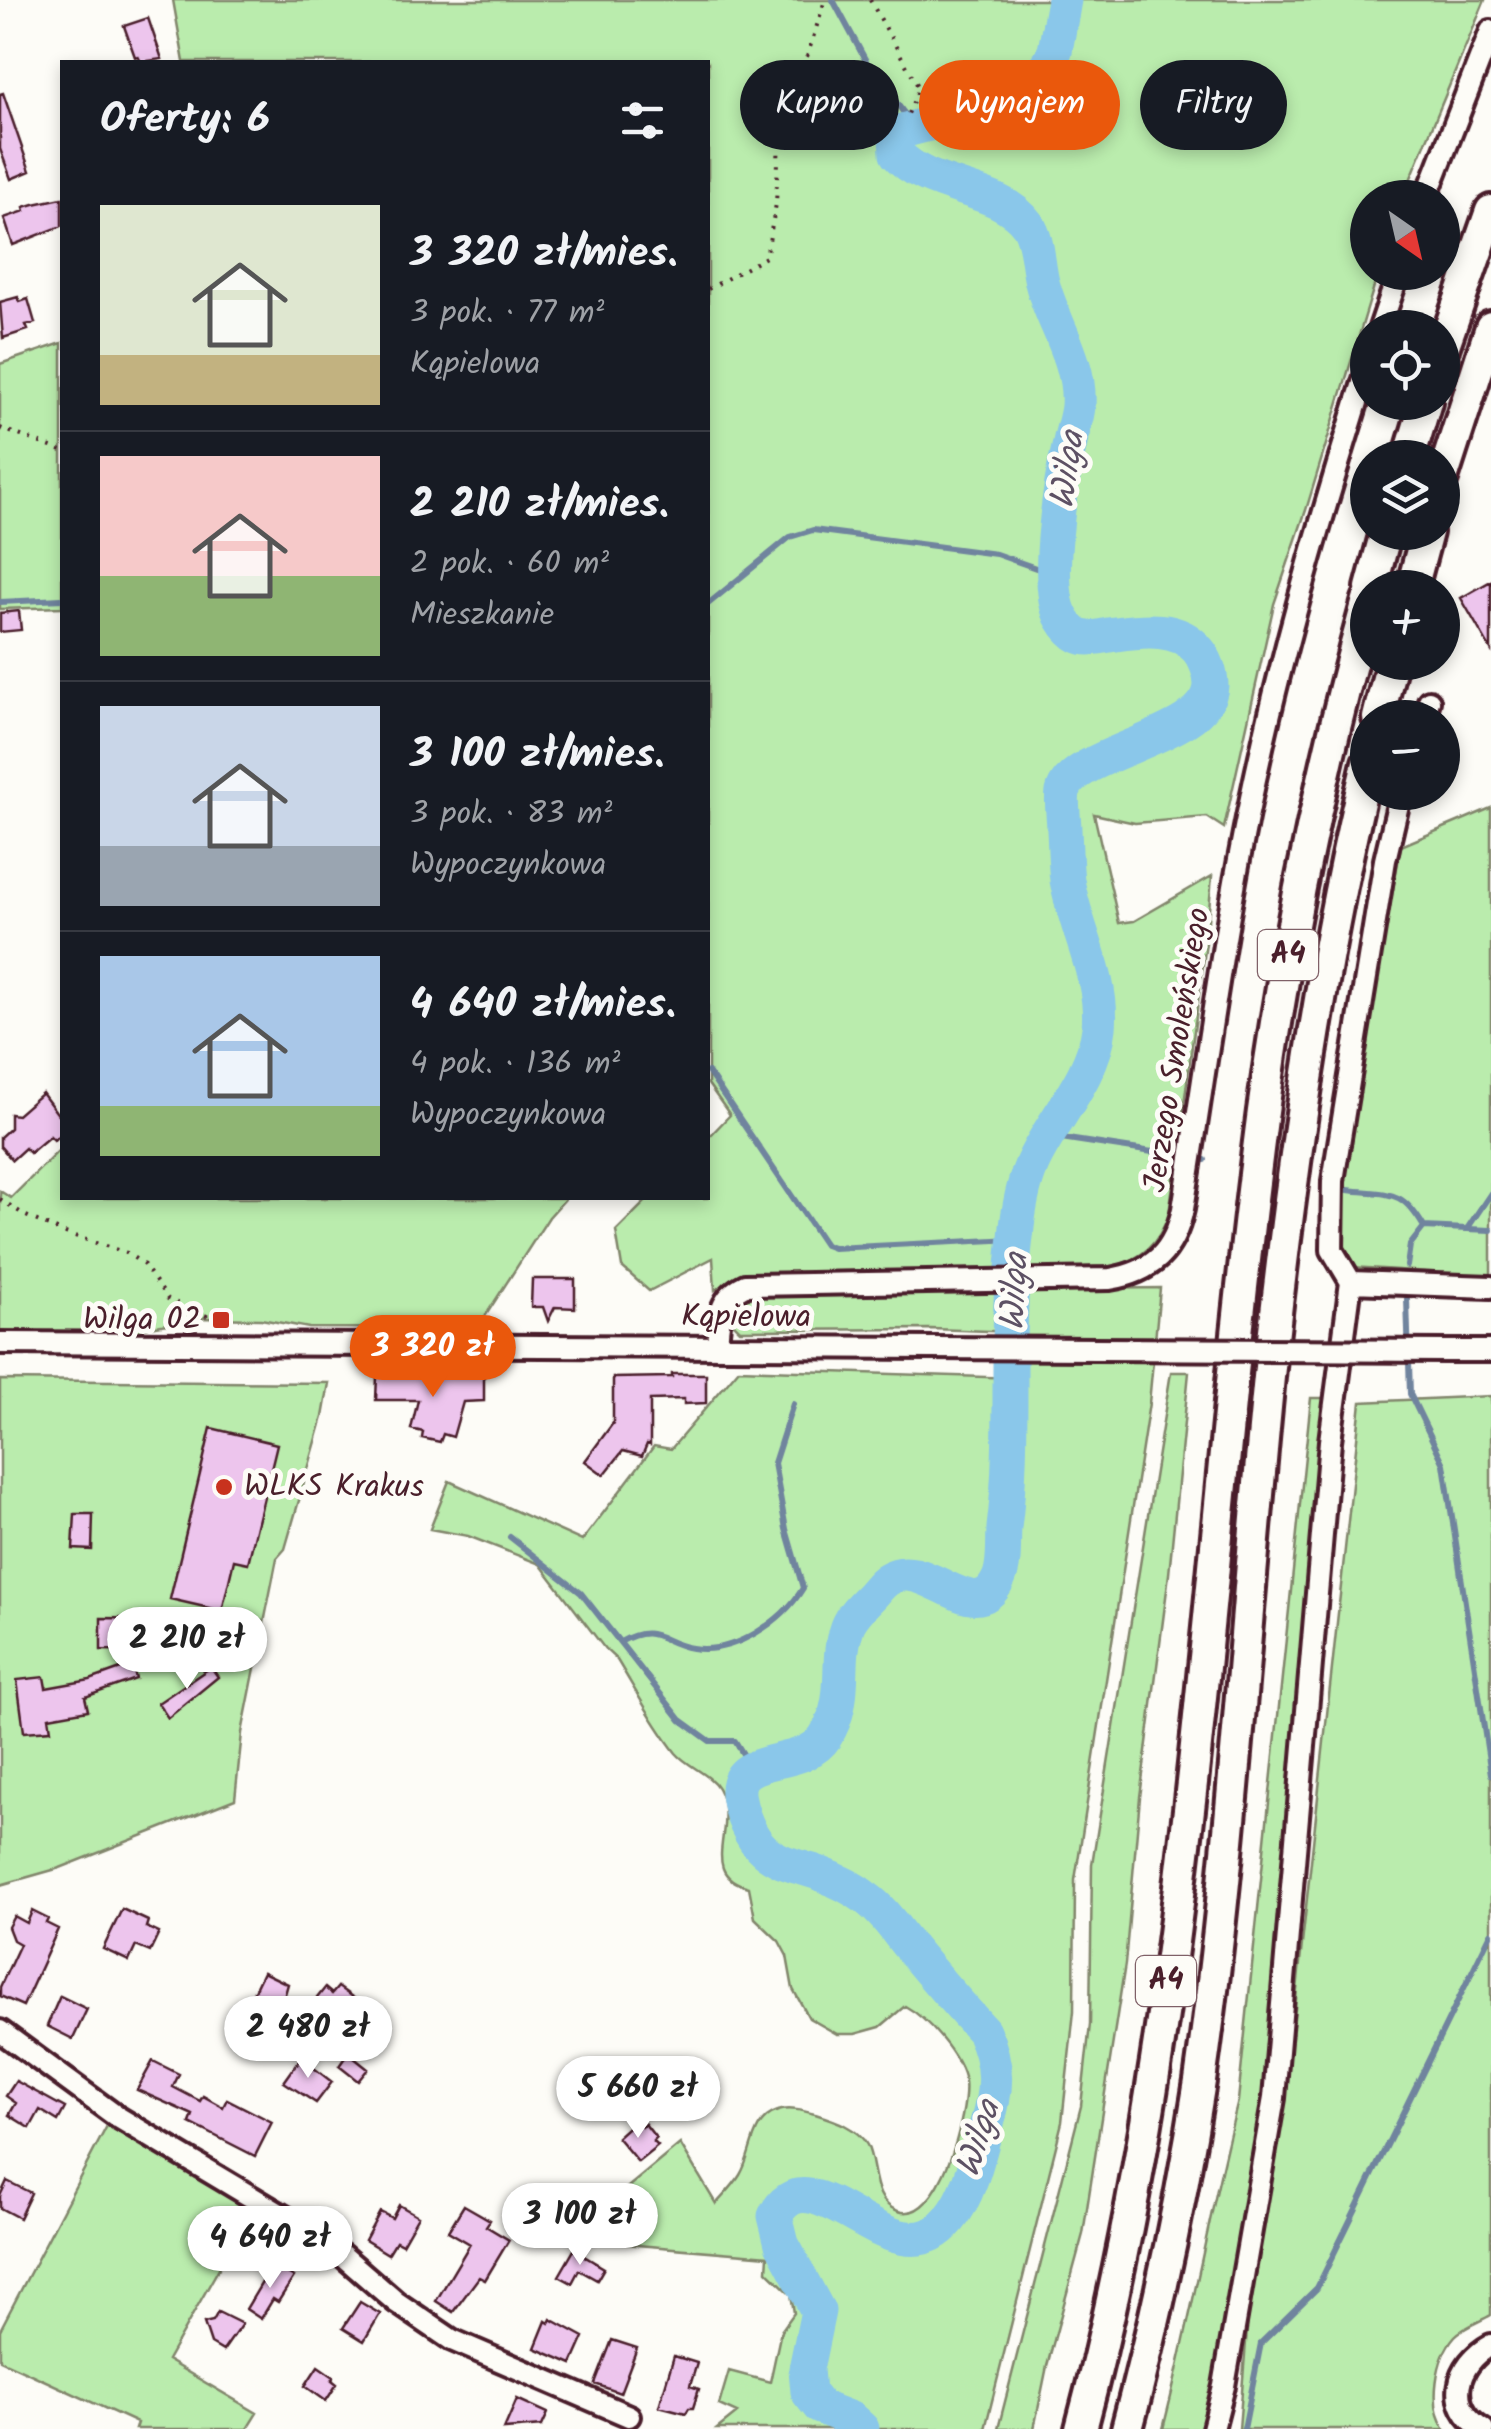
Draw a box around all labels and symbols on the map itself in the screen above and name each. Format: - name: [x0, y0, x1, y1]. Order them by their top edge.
- north arrow: [1350, 180, 1460, 290]
- water label: Wilga: [1036, 425, 1102, 512]
- street label: Jerzego Smoleńskiego: [1130, 904, 1226, 1196]
- road number: A4: [1258, 930, 1318, 980]
- water label: Wilga: [986, 1249, 1046, 1332]
- street label: Kąpielowa: [681, 1292, 811, 1343]
- place label: Wilga 02: [83, 1295, 201, 1346]
- marker: Wilga 02: [210, 1309, 232, 1331]
- pin: 3 320 zł: [330, 1315, 536, 1400]
- place label: WLKS Krakus: [244, 1462, 424, 1513]
- marker: WLKS Krakus: [213, 1476, 235, 1498]
- pin: 2 210 zł: [84, 1607, 290, 1692]
- road number: A4: [1136, 1956, 1196, 2006]
- pin: 2 480 zł: [205, 1996, 411, 2081]
- pin: 5 660 zł: [535, 2056, 741, 2141]
- water label: Wilga: [942, 2091, 1019, 2184]
- pin: 3 100 zł: [477, 2183, 683, 2268]
- pin: 4 640 zł: [167, 2206, 373, 2291]

